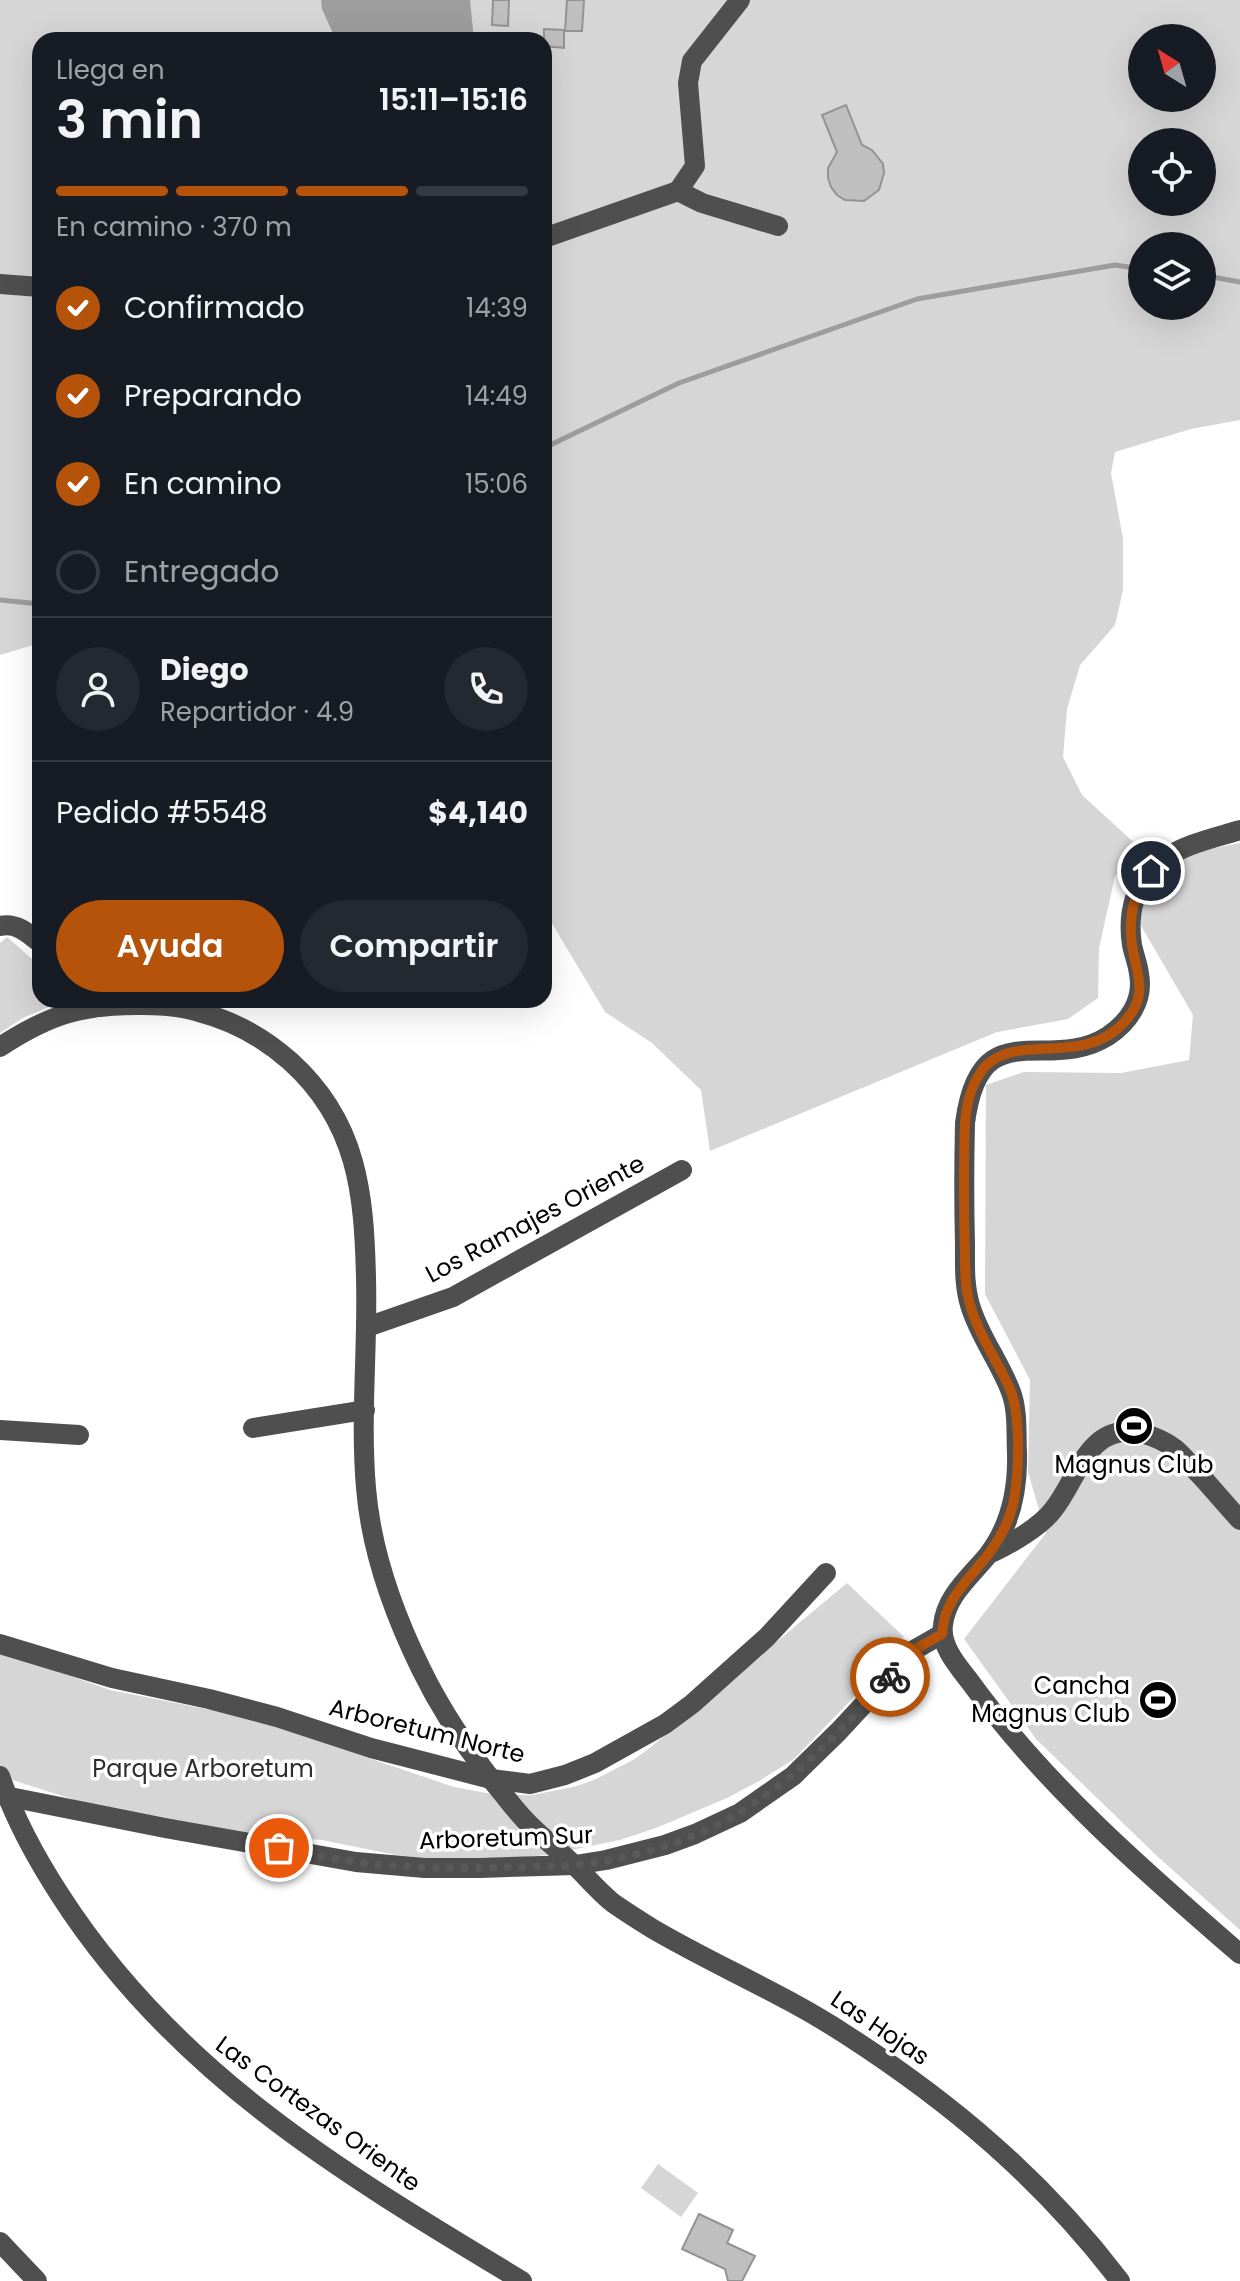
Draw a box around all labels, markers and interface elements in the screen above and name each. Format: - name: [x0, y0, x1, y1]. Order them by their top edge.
- north arrow: [1128, 24, 1216, 112]
- map controls: [1128, 24, 1216, 320]
- text: Llega en: [56, 52, 165, 88]
- text: 15:11–15:16: [379, 78, 528, 121]
- text: 3 min: [56, 83, 203, 156]
- button: locate: [1128, 128, 1216, 216]
- text: En camino · 370 m: [56, 209, 292, 245]
- button: layers: [1128, 232, 1216, 320]
- icon: check: [56, 286, 100, 330]
- text: Confirmado: [124, 286, 305, 329]
- text: 14:39: [466, 290, 528, 326]
- icon: check: [56, 374, 100, 418]
- text: Preparando: [124, 374, 302, 417]
- text: 14:49: [465, 378, 528, 414]
- icon: check: [56, 462, 100, 506]
- text: En camino: [124, 462, 282, 505]
- text: 15:06: [465, 466, 528, 502]
- text: Entregado: [124, 550, 279, 593]
- button: person: [56, 647, 140, 731]
- button: phone: [444, 647, 528, 731]
- text: Diego: [160, 648, 249, 691]
- text: Repartidor · 4.9: [160, 694, 354, 730]
- text: Pedido #5548: [56, 791, 268, 834]
- text: $4,140: [428, 791, 528, 834]
- pin: [1117, 837, 1185, 905]
- icon: home: [1129, 849, 1173, 893]
- button: Ayuda: [56, 900, 284, 992]
- button: Compartir: [300, 900, 528, 992]
- street label: Los Ramajes Oriente: [419, 1147, 650, 1290]
- sports icon: Magnus Club: [1113, 1405, 1155, 1447]
- place label: Magnus Club: [1055, 1448, 1213, 1481]
- courier: [850, 1637, 930, 1717]
- icon: bike: [868, 1655, 912, 1699]
- place label: Cancha Magnus Club: [971, 1669, 1130, 1730]
- sports icon: Cancha Magnus Club: [1137, 1679, 1179, 1721]
- street label: Arboretum Norte: [326, 1690, 528, 1771]
- park label: Parque Arboretum: [92, 1752, 314, 1785]
- pin: [245, 1814, 313, 1882]
- street label: Arboretum Sur: [418, 1818, 594, 1857]
- icon: bag: [257, 1826, 301, 1870]
- street label: Las Hojas: [825, 1983, 936, 2073]
- street label: Las Cortezas Oriente: [209, 2028, 427, 2199]

